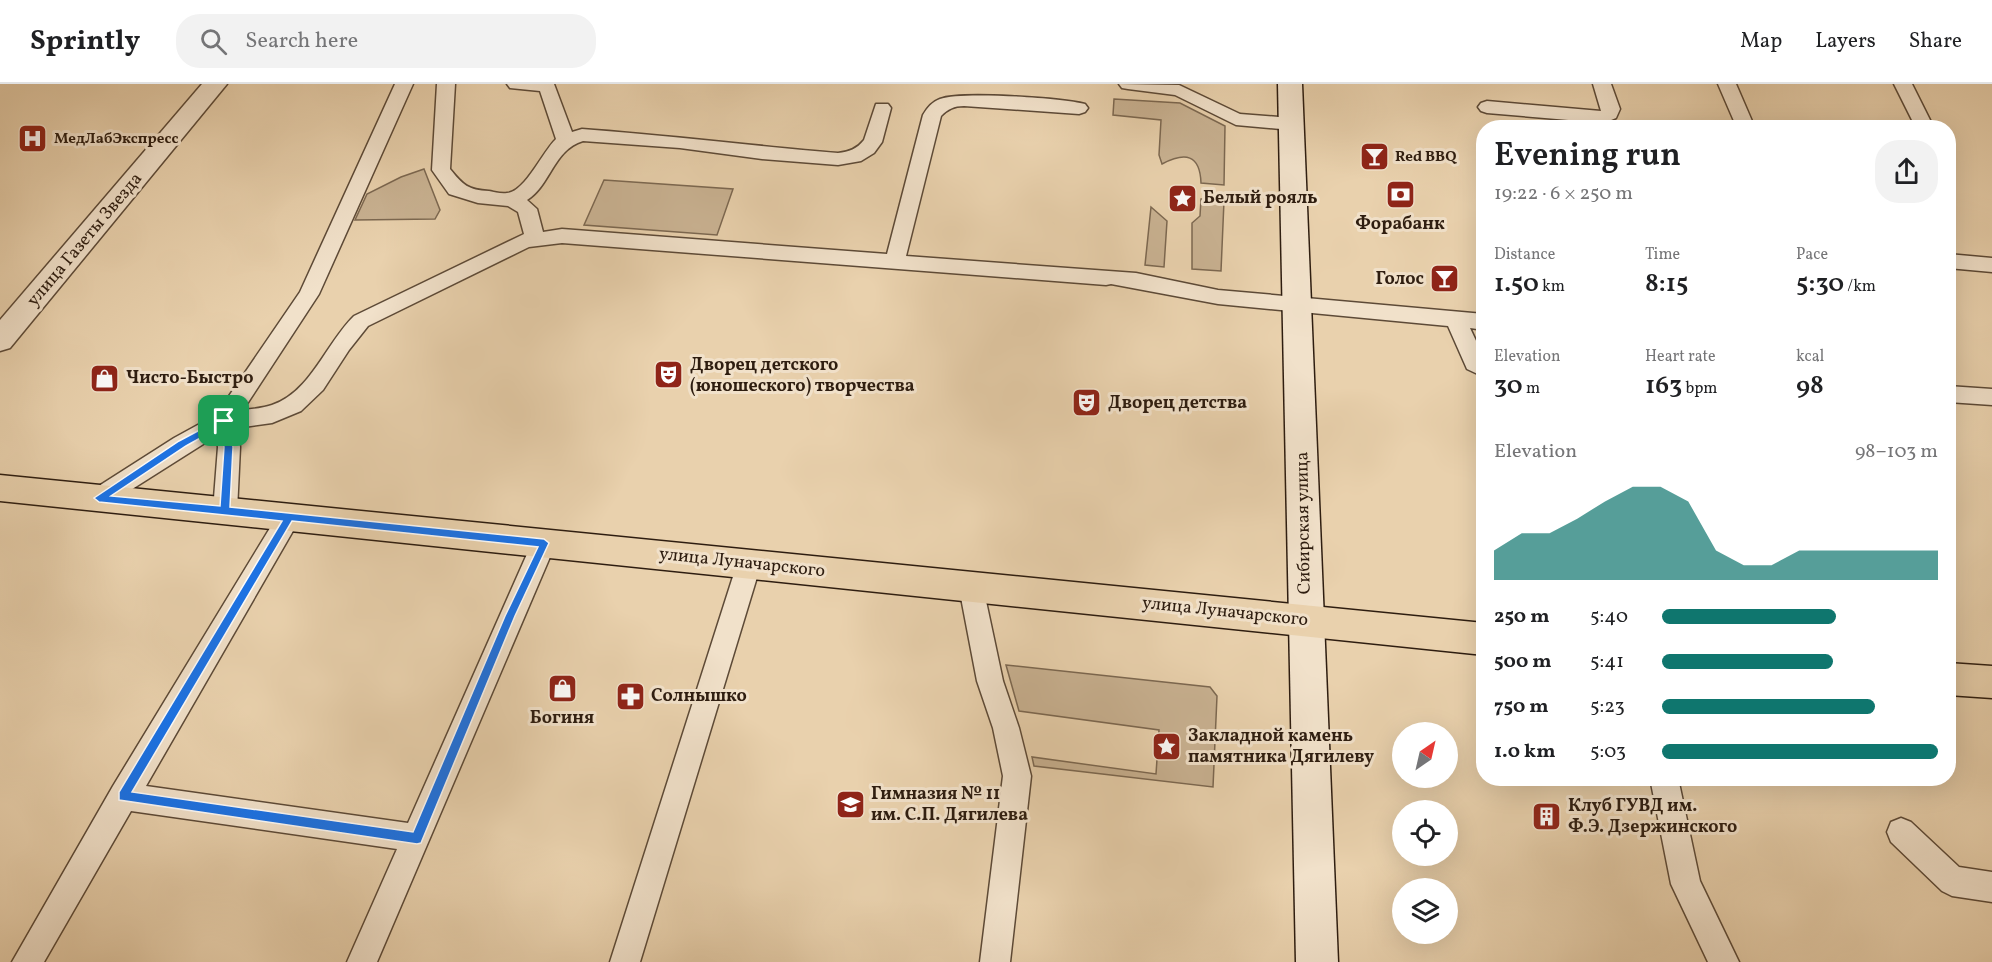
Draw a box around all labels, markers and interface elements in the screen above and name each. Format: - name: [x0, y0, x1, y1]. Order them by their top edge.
- search box: [176, 14, 596, 68]
- text: Sprintly: [30, 22, 140, 61]
- icon: search: [197, 25, 230, 58]
- text: Search here: [245, 26, 358, 57]
- text: Map: [1740, 27, 1782, 56]
- text: Layers: [1815, 27, 1876, 56]
- text: Share: [1909, 27, 1962, 56]
- hospital icon: МедЛабЭкспресс: [17, 123, 49, 155]
- place label: МедЛабЭкспресс: [54, 129, 178, 150]
- text: Evening run: [1494, 134, 1681, 180]
- button: share: [1875, 140, 1938, 203]
- bar icon: Red BBQ: [1358, 141, 1390, 173]
- place label: Red BBQ: [1395, 147, 1457, 168]
- street label: улица Газеты Звезда: [21, 168, 149, 312]
- bank icon: Форабанк: [1384, 179, 1416, 211]
- text: 19:22 · 6 × 250 m: [1494, 180, 1633, 208]
- place icon: Белый рояль: [1166, 182, 1198, 214]
- place label: Белый рояль: [1203, 186, 1318, 211]
- place label: Форабанк: [1355, 212, 1445, 237]
- text: Distance: [1494, 244, 1555, 266]
- text: Time: [1645, 244, 1680, 266]
- text: Pace: [1796, 244, 1828, 266]
- bar icon: Голос: [1429, 263, 1461, 295]
- text: 1.50: [1494, 266, 1539, 302]
- text: 8:15: [1645, 266, 1689, 302]
- text: 5:30: [1796, 266, 1844, 302]
- place label: Голос: [1375, 267, 1424, 292]
- text: km: [1539, 276, 1565, 298]
- text: /km: [1844, 276, 1876, 298]
- text: Elevation: [1494, 346, 1561, 368]
- text: Heart rate: [1645, 346, 1716, 368]
- text: kcal: [1796, 346, 1824, 368]
- place label: Дворец детского (юношеского) творчества: [690, 353, 915, 399]
- theatre icon: Дворец детского (юношеского) творчества: [653, 359, 685, 391]
- shop icon: Чисто-Быстро: [89, 362, 121, 394]
- place label: Чисто-Быстро: [126, 366, 253, 391]
- text: 30: [1494, 368, 1523, 404]
- text: 163: [1645, 368, 1682, 404]
- text: 98: [1796, 368, 1824, 404]
- text: m: [1523, 378, 1540, 400]
- text: bpm: [1682, 378, 1717, 400]
- theatre icon: Дворец детства: [1071, 387, 1103, 419]
- place label: Дворец детства: [1108, 391, 1247, 416]
- pin: [198, 395, 249, 446]
- icon: arrive: [207, 404, 240, 437]
- text: Elevation: [1494, 438, 1577, 466]
- text: 98–103 m: [1855, 438, 1938, 466]
- street label: Сибирская улица: [1290, 451, 1318, 595]
- street label: улица Луначарского: [658, 542, 826, 584]
- street label: улица Луначарского: [1141, 591, 1309, 633]
- text: 250 m: [1494, 603, 1550, 631]
- text: 5:40: [1590, 603, 1628, 631]
- text: 500 m: [1494, 648, 1552, 676]
- text: 5:41: [1590, 648, 1624, 676]
- shop icon: Богиня: [546, 673, 578, 705]
- pharmacy icon: Солнышко: [614, 680, 646, 712]
- place label: Солнышко: [651, 684, 747, 709]
- text: 750 m: [1494, 693, 1549, 721]
- text: 5:23: [1590, 693, 1625, 721]
- place label: Богиня: [530, 706, 594, 731]
- north arrow: [1392, 722, 1458, 788]
- map controls: [1392, 722, 1458, 944]
- place label: Закладной камень памятника Дягилеву: [1188, 724, 1374, 770]
- place icon: Закладной камень памятника Дягилеву: [1151, 730, 1183, 762]
- text: 1.0 km: [1494, 738, 1556, 766]
- text: 5:03: [1590, 738, 1626, 766]
- place label: Гимназия № 11 им. С.П. Дягилева: [871, 782, 1028, 828]
- school or university icon: Гимназия № 11 им. С.П. Дягилева: [834, 788, 866, 820]
- place label: Клуб ГУВД им. Ф.Э. Дзержинского: [1568, 794, 1737, 840]
- button: locate: [1392, 800, 1458, 866]
- building icon: Клуб ГУВД им. Ф.Э. Дзержинского: [1531, 800, 1563, 832]
- button: layers: [1392, 878, 1458, 944]

